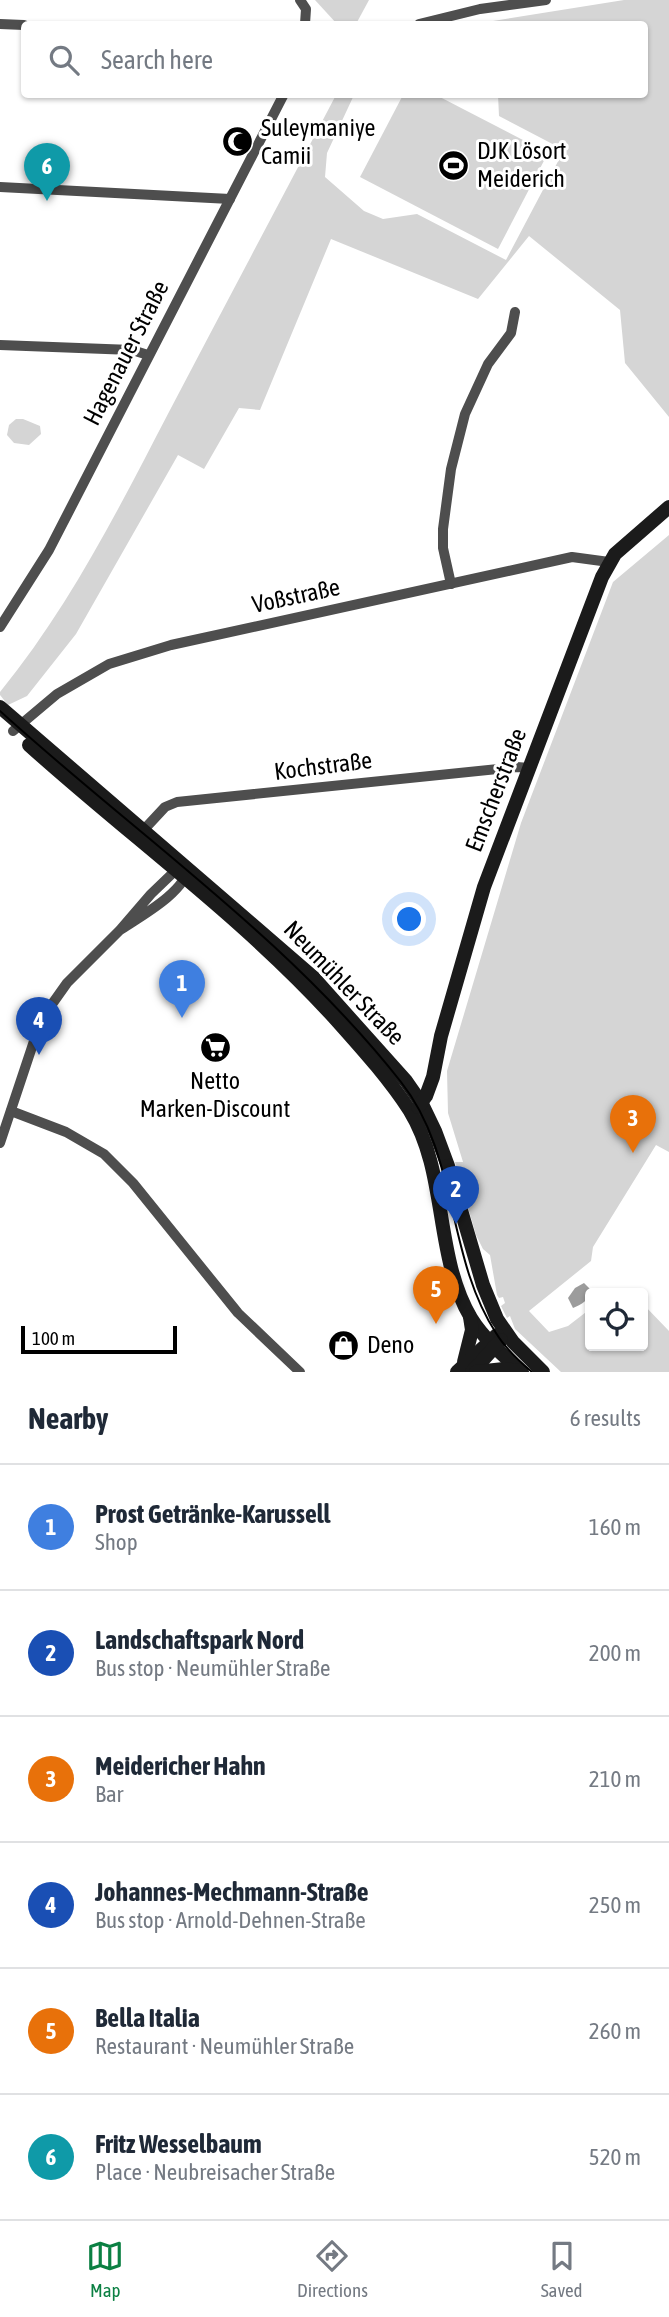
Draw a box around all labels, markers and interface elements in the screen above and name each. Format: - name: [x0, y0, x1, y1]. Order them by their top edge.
- search box: [21, 21, 648, 98]
- icon: search: [45, 41, 83, 79]
- text: Search here: [101, 45, 213, 75]
- place label: Suleymaniye Camii: [261, 114, 375, 169]
- mosque icon: Suleymaniye Camii: [221, 125, 255, 159]
- place label: DJK Lösort Meiderich: [477, 137, 567, 192]
- pin: 6: [24, 143, 70, 201]
- sports icon: DJK Lösort Meiderich: [437, 148, 471, 182]
- street label: Hagenauer Straße: [78, 276, 174, 429]
- street label: Voßstraße: [250, 573, 342, 618]
- street label: Emscherstraße: [460, 724, 531, 855]
- street label: Kochstraße: [272, 746, 373, 785]
- your location: [392, 902, 426, 936]
- street label: Neumühler Straße: [279, 915, 410, 1050]
- pin: 1: [159, 960, 205, 1018]
- pin: 4: [16, 997, 62, 1055]
- supermarket icon: Netto Marken-Discount: [198, 1030, 232, 1064]
- place label: Netto Marken-Discount: [140, 1067, 290, 1122]
- pin: 3: [610, 1095, 656, 1153]
- pin: 2: [433, 1166, 479, 1224]
- pin: 5: [413, 1266, 459, 1324]
- map controls: [585, 1288, 648, 1351]
- button: locate: [585, 1288, 648, 1351]
- scale bar: [21, 1323, 177, 1355]
- text: 100 m: [32, 1327, 75, 1349]
- shop icon: Deno: [327, 1328, 361, 1362]
- place label: Deno: [367, 1331, 414, 1358]
- text: Nearby: [28, 1401, 108, 1435]
- text: 6 results: [570, 1405, 641, 1431]
- text: Prost Getränke-Karussell: [95, 1499, 330, 1529]
- text: 1: [46, 1514, 56, 1540]
- text: 160 m: [589, 1514, 641, 1540]
- text: Shop: [95, 1529, 138, 1555]
- text: Landschaftspark Nord: [95, 1625, 304, 1655]
- text: 2: [46, 1640, 56, 1666]
- text: 200 m: [589, 1640, 641, 1666]
- text: Bus stop · Neumühler Straße: [95, 1655, 330, 1681]
- text: Meidericher Hahn: [95, 1751, 266, 1781]
- text: 3: [46, 1766, 56, 1792]
- text: 210 m: [589, 1766, 641, 1792]
- text: Bar: [95, 1781, 123, 1807]
- text: Johannes-Mechmann-Straße: [95, 1877, 368, 1907]
- text: 4: [46, 1892, 56, 1918]
- text: 250 m: [589, 1892, 641, 1918]
- text: Bus stop · Arnold-Dehnen-Straße: [95, 1907, 366, 1933]
- text: Bella Italia: [95, 2003, 200, 2033]
- text: 5: [46, 2018, 56, 2044]
- text: 260 m: [589, 2018, 641, 2044]
- text: Restaurant · Neumühler Straße: [95, 2033, 354, 2059]
- text: Fritz Wesselbaum: [95, 2129, 262, 2159]
- text: 6: [46, 2144, 56, 2170]
- text: 520 m: [589, 2144, 641, 2170]
- text: Place · Neubreisacher Straße: [95, 2159, 335, 2185]
- tab: Map: [86, 2237, 124, 2301]
- tab: Directions: [297, 2237, 368, 2301]
- tab: Saved: [541, 2237, 583, 2301]

